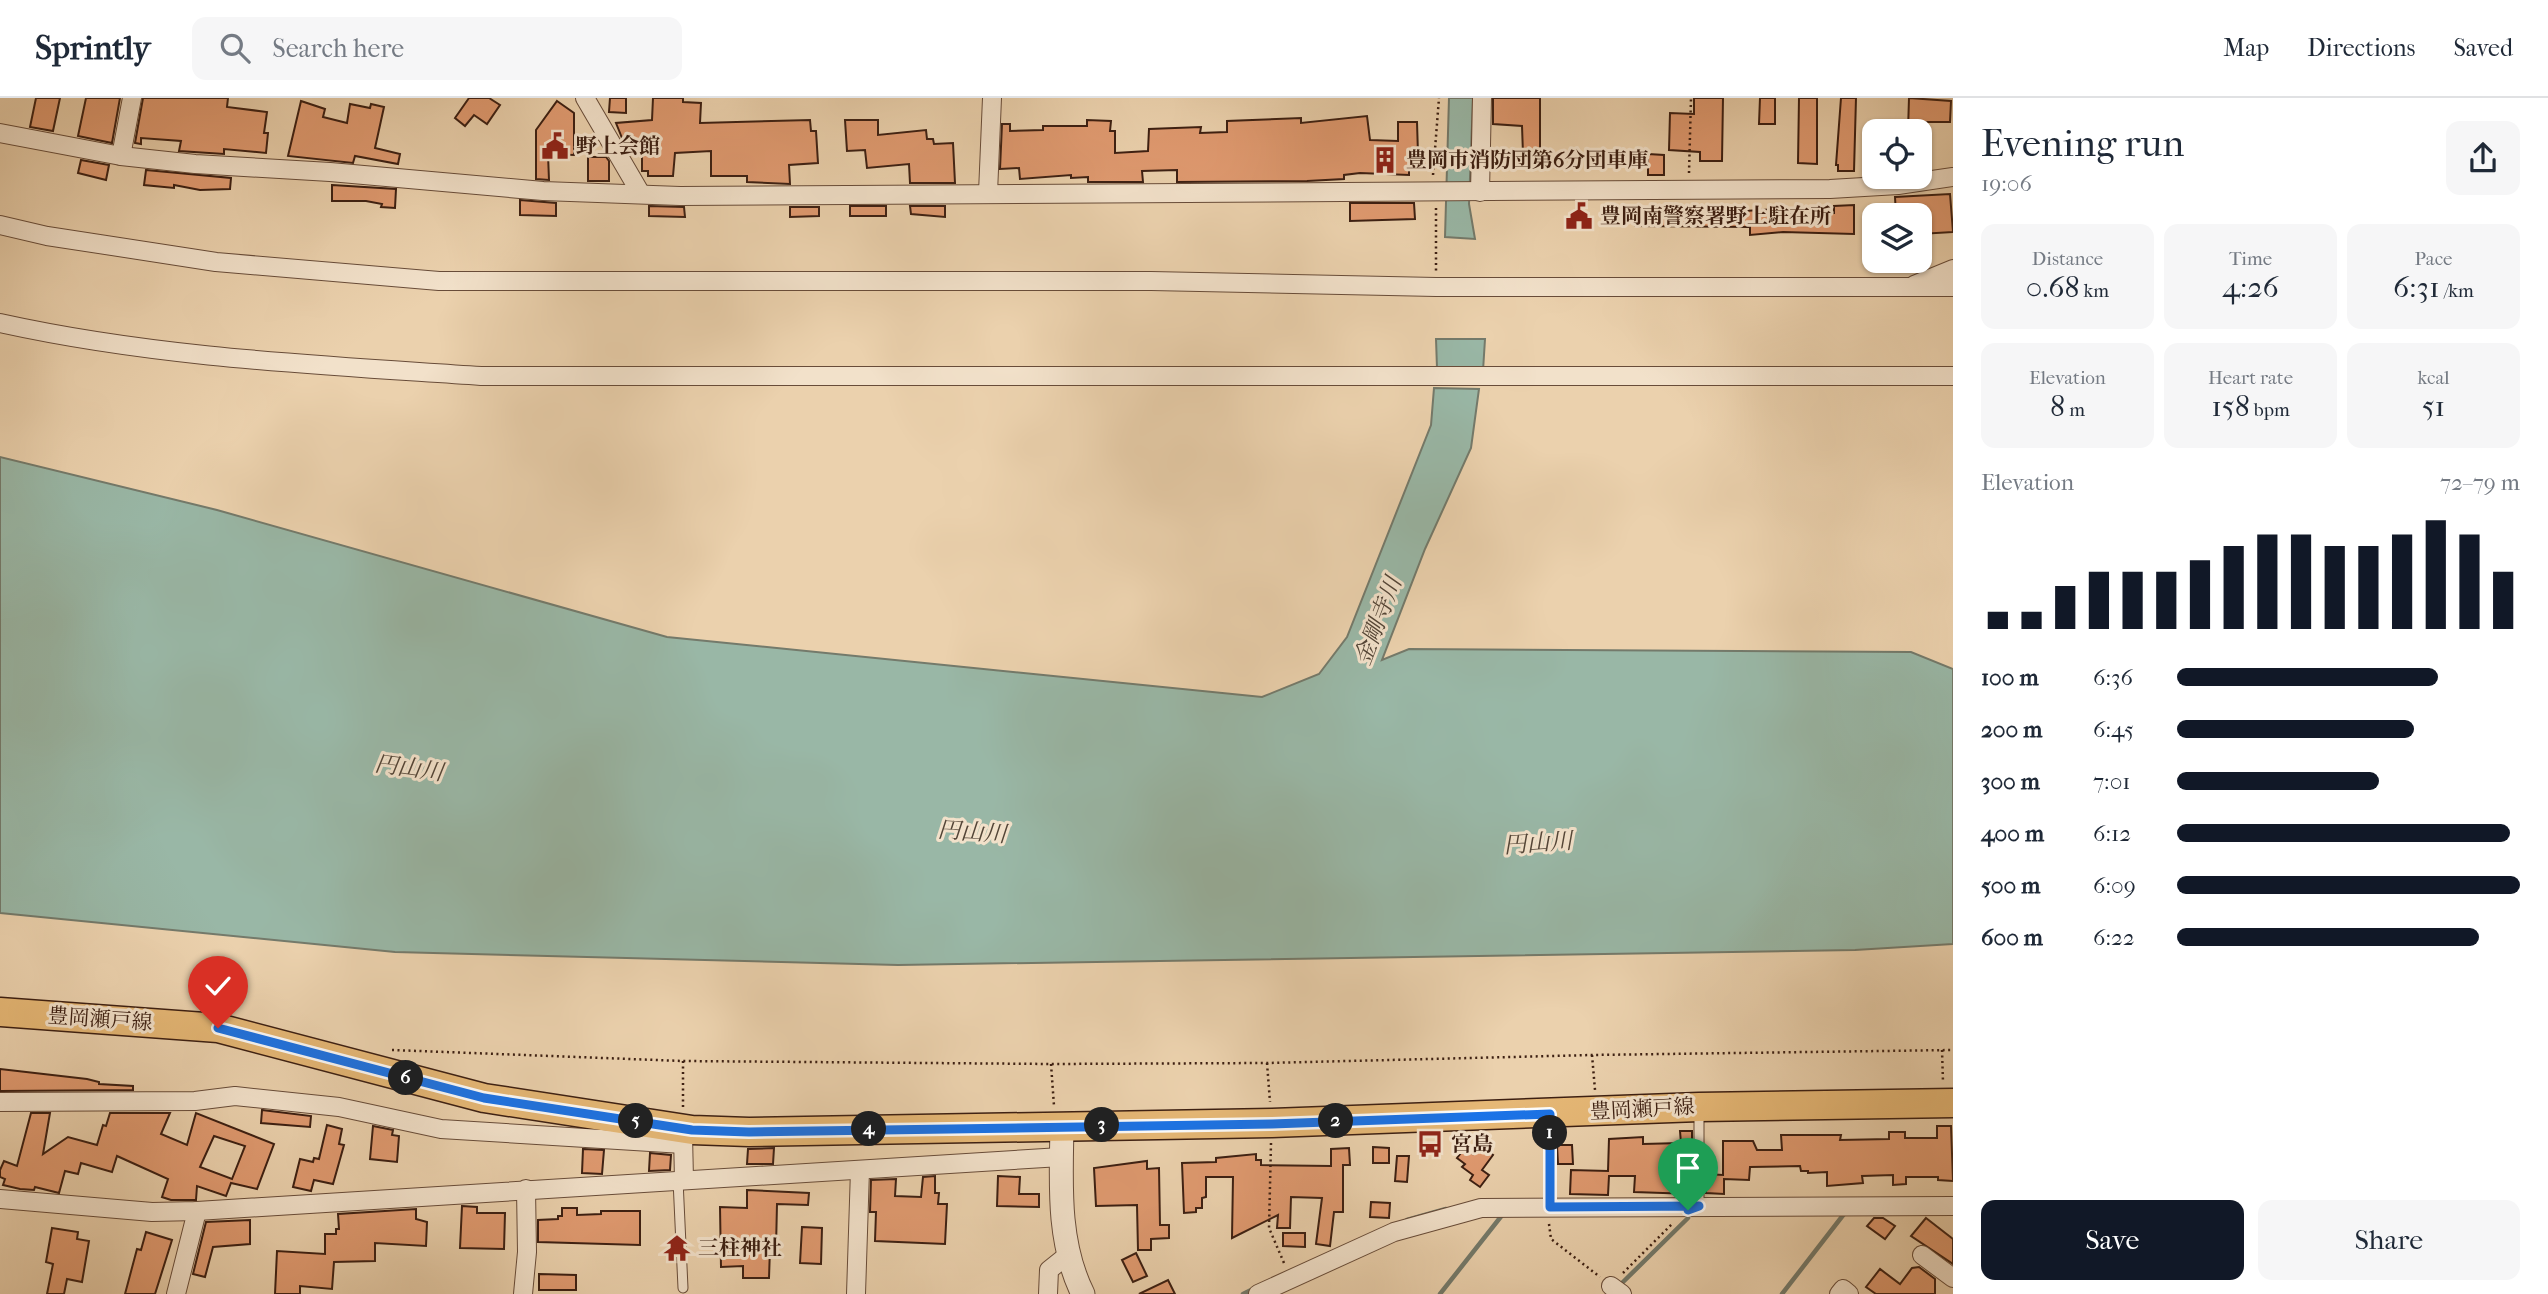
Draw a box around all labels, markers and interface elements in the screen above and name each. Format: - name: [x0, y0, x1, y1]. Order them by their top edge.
- search box: [192, 17, 682, 80]
- text: Sprintly: [35, 29, 150, 68]
- icon: search: [216, 29, 254, 67]
- text: Search here: [272, 33, 404, 64]
- text: Map: [2223, 34, 2269, 62]
- text: Directions: [2307, 34, 2415, 62]
- text: Saved: [2453, 34, 2513, 62]
- map controls: [1862, 119, 1932, 273]
- button: locate: [1862, 119, 1932, 189]
- text: Evening run: [1981, 121, 2184, 166]
- button: share: [2446, 121, 2520, 195]
- public building icon: 野上会館: [540, 131, 570, 161]
- place label: 野上会館: [576, 134, 660, 158]
- building icon: 豊岡市消防団第6分団車庫: [1370, 145, 1400, 175]
- place label: 豊岡市消防団第6分団車庫: [1406, 148, 1648, 172]
- text: 19:06: [1981, 170, 2032, 197]
- public building icon: 豊岡南警察署野上駐在所: [1564, 201, 1594, 231]
- button: layers: [1862, 203, 1932, 273]
- place label: 豊岡南警察署野上駐在所: [1600, 204, 1831, 228]
- text: Distance: [2032, 248, 2103, 270]
- text: Time: [2229, 248, 2272, 270]
- text: Pace: [2415, 248, 2452, 270]
- text: 0.68: [2026, 270, 2079, 305]
- text: 4:26: [2222, 270, 2279, 305]
- text: 6:31: [2393, 270, 2440, 305]
- text: km: [2079, 280, 2109, 302]
- text: /km: [2440, 280, 2474, 302]
- text: Elevation: [2029, 367, 2106, 389]
- text: Heart rate: [2208, 367, 2293, 389]
- text: kcal: [2418, 367, 2449, 389]
- text: 8: [2050, 389, 2065, 424]
- text: 158: [2211, 389, 2250, 424]
- text: 51: [2422, 389, 2445, 424]
- text: m: [2065, 399, 2085, 421]
- text: bpm: [2250, 399, 2290, 421]
- text: Elevation: [1981, 469, 2074, 496]
- text: 72–79 m: [2440, 469, 2520, 496]
- water label: 金剛寺川: [1349, 570, 1408, 669]
- text: 100 m: [1981, 664, 2039, 691]
- text: 6:36: [2093, 664, 2133, 691]
- text: 200 m: [1981, 716, 2042, 743]
- text: 6:45: [2093, 716, 2134, 743]
- water label: 円山川: [373, 750, 448, 787]
- text: 300 m: [1981, 768, 2040, 795]
- text: 7:01: [2093, 768, 2130, 795]
- water label: 円山川: [937, 816, 1010, 848]
- text: 400 m: [1981, 820, 2044, 847]
- text: 6:12: [2093, 820, 2131, 847]
- water label: 円山川: [1503, 827, 1576, 859]
- text: 500 m: [1981, 872, 2040, 899]
- text: 6:09: [2093, 872, 2136, 899]
- text: 600 m: [1981, 924, 2043, 951]
- text: 6:22: [2093, 924, 2135, 951]
- pin: [188, 956, 248, 1028]
- icon: check: [199, 967, 237, 1005]
- street label: 豊岡瀬戸線: [47, 1003, 153, 1035]
- pin: 6: [388, 1060, 424, 1096]
- text: 6: [400, 1066, 411, 1088]
- street label: 豊岡瀬戸線: [1589, 1094, 1695, 1124]
- pin: 5: [618, 1104, 654, 1138]
- pin: 2: [1318, 1104, 1354, 1138]
- pin: 3: [1084, 1108, 1120, 1142]
- text: 5: [631, 1109, 640, 1131]
- text: 2: [1331, 1109, 1340, 1131]
- pin: 4: [852, 1112, 886, 1146]
- text: 3: [1098, 1113, 1105, 1135]
- pin: 1: [1532, 1116, 1568, 1150]
- text: 4: [863, 1117, 874, 1139]
- text: 1: [1546, 1121, 1553, 1143]
- bus stop icon: 宮島: [1415, 1129, 1445, 1159]
- place label: 宮島: [1451, 1132, 1493, 1156]
- pin: [1658, 1138, 1718, 1210]
- icon: arrive: [1669, 1149, 1707, 1187]
- button: Save: [1981, 1200, 2244, 1280]
- button: Share: [2258, 1200, 2520, 1280]
- temple icon: 三柱神社: [662, 1233, 692, 1263]
- place label: 三柱神社: [698, 1236, 782, 1260]

